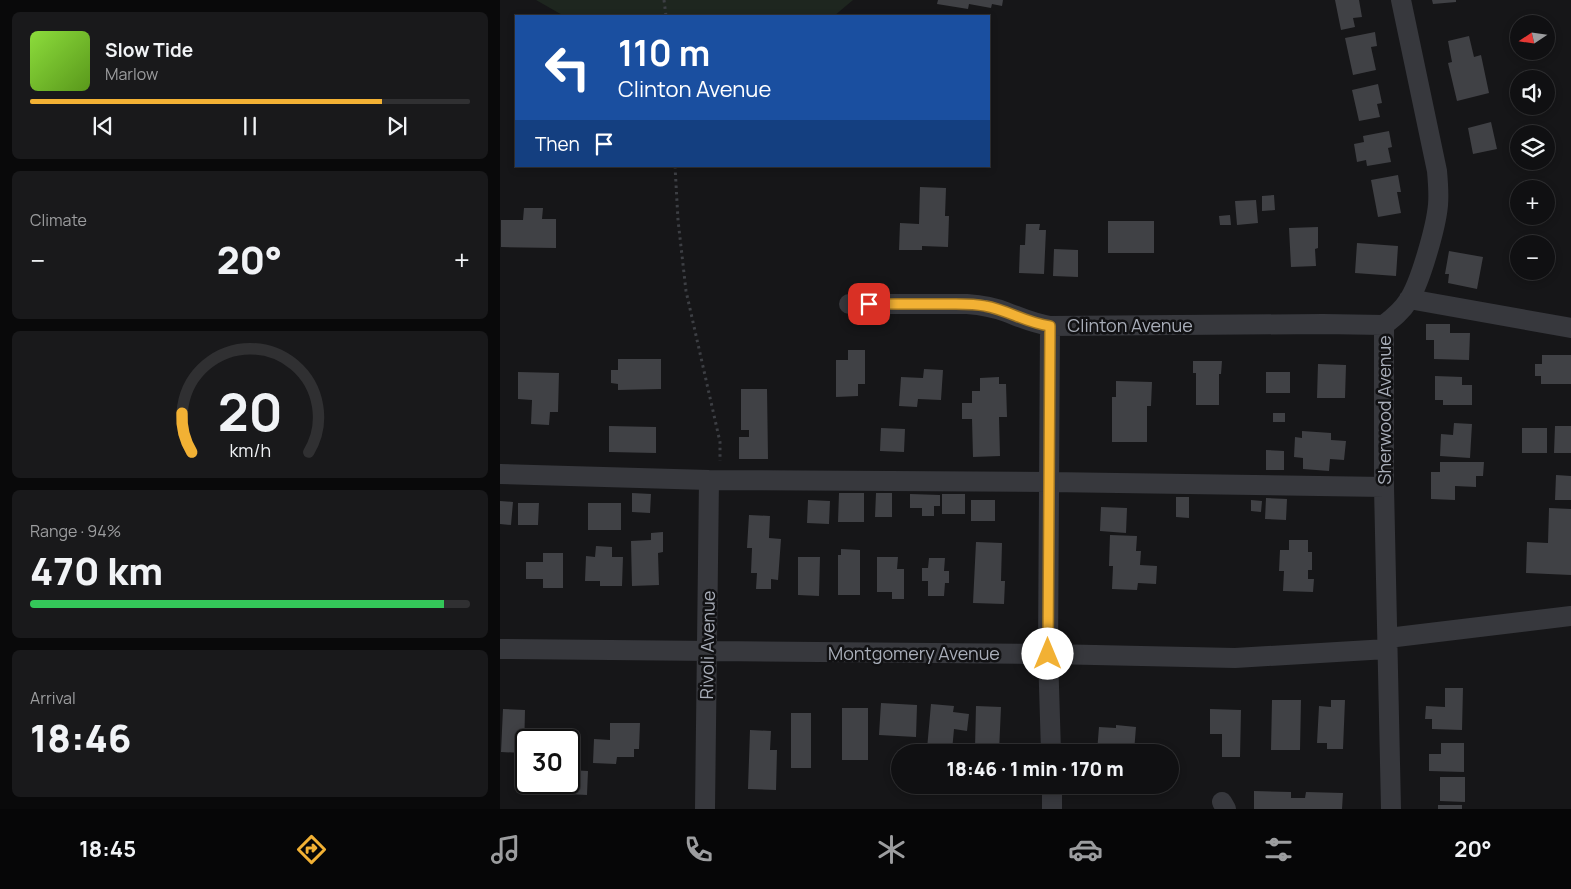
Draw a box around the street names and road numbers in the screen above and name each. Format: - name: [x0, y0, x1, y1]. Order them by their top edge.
- street label: Clinton Avenue: [1067, 313, 1193, 337]
- street label: Sherwood Avenue: [1372, 335, 1396, 485]
- street label: Rivoli Avenue: [694, 590, 720, 700]
- street label: Montgomery Avenue: [828, 641, 1000, 665]

